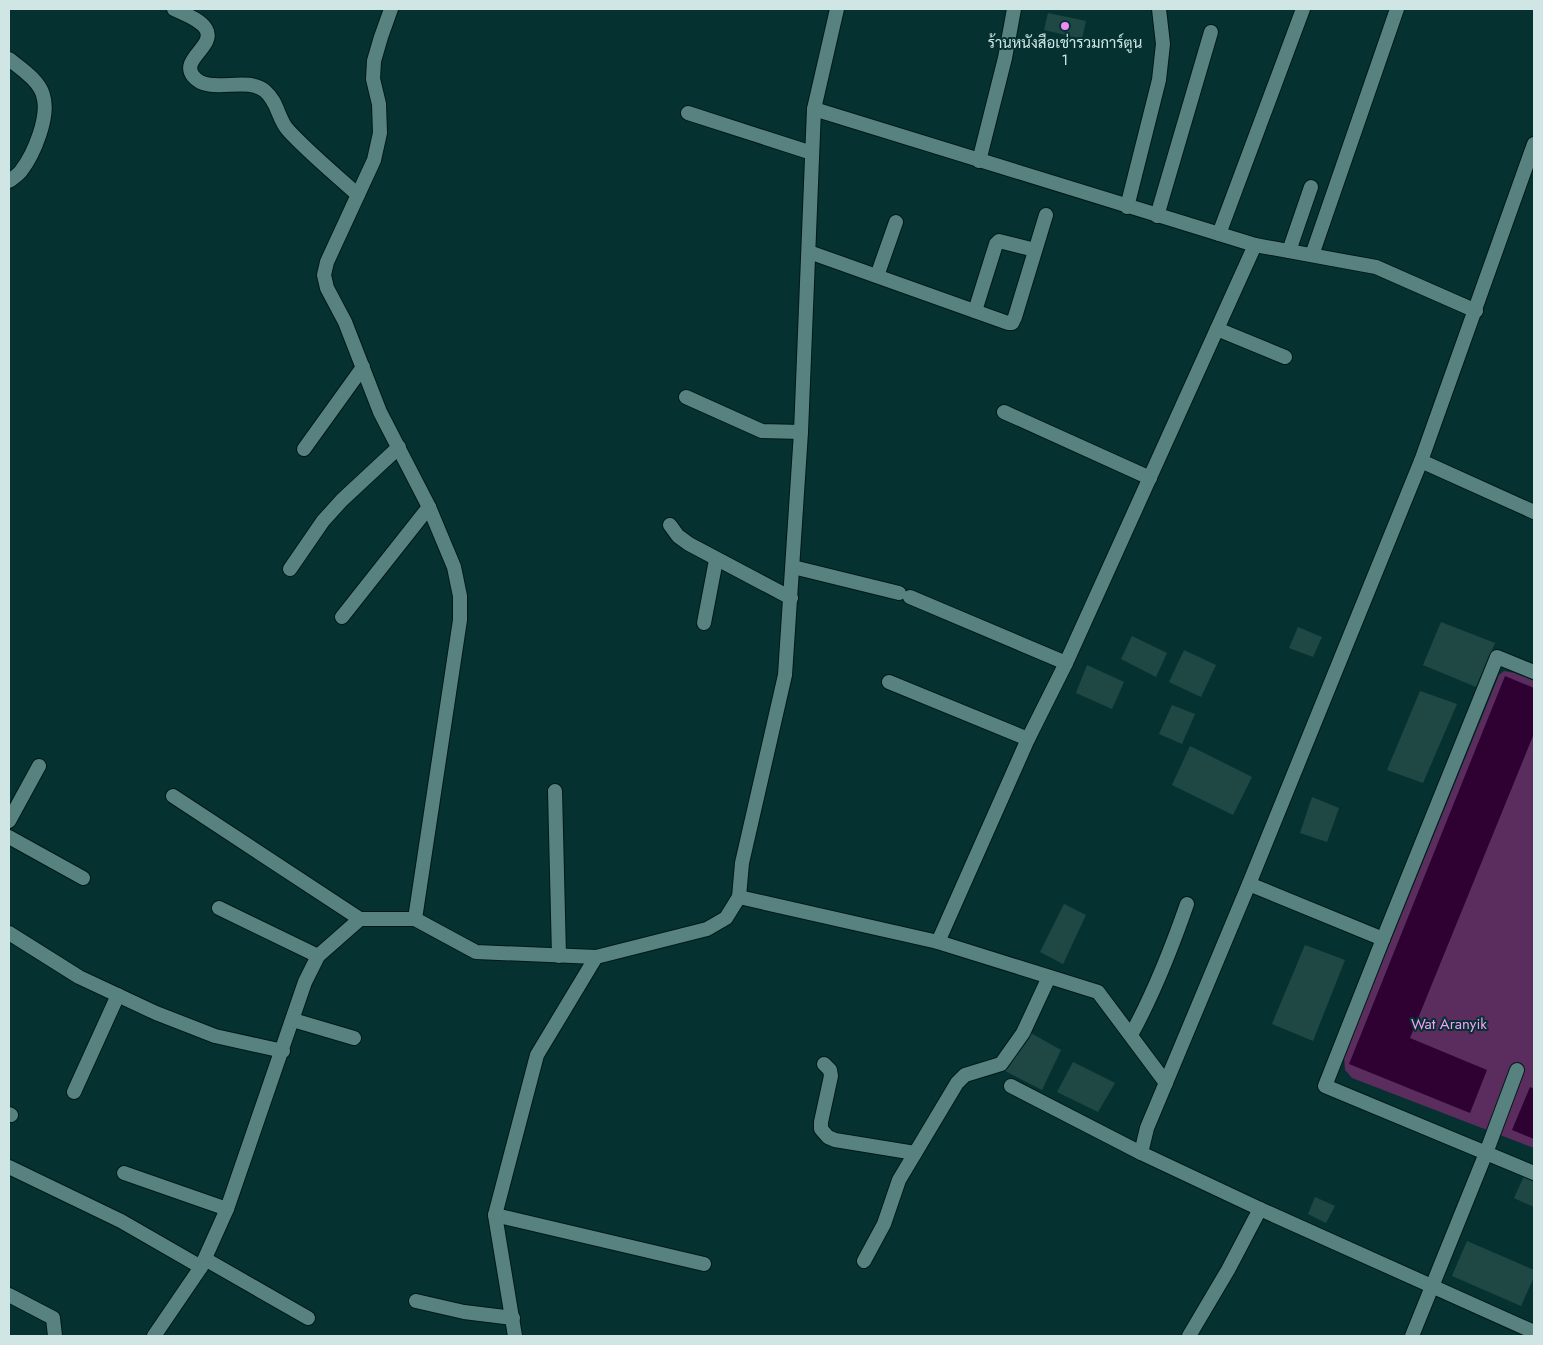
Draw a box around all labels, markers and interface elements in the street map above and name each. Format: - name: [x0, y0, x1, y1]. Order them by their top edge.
- marker: ร้านหนังสือเช่ารวมการ์ตูน 1: [1059, 20, 1071, 32]
- place label: ร้านหนังสือเช่ารวมการ์ตูน 1: [988, 32, 1142, 71]
- park label: Wat Aranyik: [1411, 1013, 1487, 1035]

